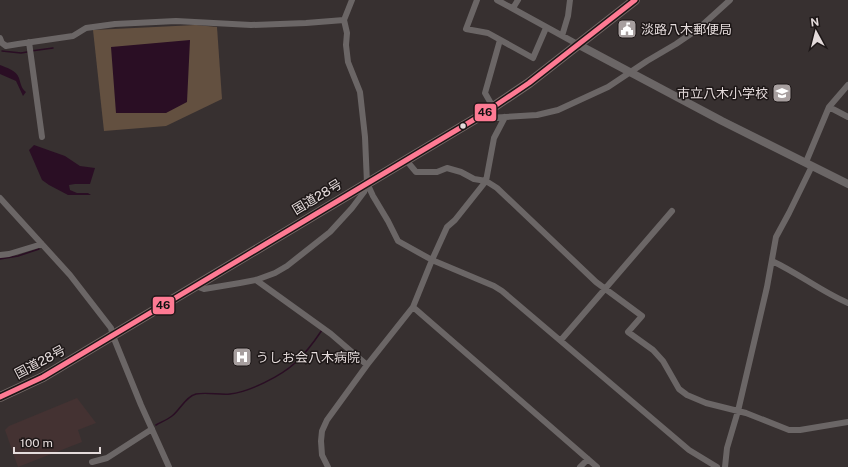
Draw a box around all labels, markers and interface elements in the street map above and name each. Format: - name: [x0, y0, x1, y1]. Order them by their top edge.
- north arrow: [796, 12, 836, 52]
- text: N: [810, 16, 820, 29]
- public building icon: 淡路八木郵便局: [616, 18, 638, 40]
- place label: 淡路八木郵便局: [641, 22, 732, 37]
- school or university icon: 市立八木小学校: [771, 82, 793, 104]
- place label: 市立八木小学校: [677, 86, 768, 101]
- line badge: 46: [474, 103, 497, 122]
- text: 46: [478, 106, 492, 118]
- unlabelled marker: [458, 121, 468, 131]
- street label: 国道28号: [289, 176, 345, 218]
- line badge: 46: [152, 296, 175, 315]
- text: 46: [156, 299, 170, 311]
- street label: 国道28号: [12, 342, 68, 382]
- hospital icon: うしお会八木病院: [231, 346, 253, 368]
- place label: うしお会八木病院: [256, 350, 360, 365]
- scale bar: [14, 429, 100, 455]
- text: 100 m: [20, 436, 53, 450]

